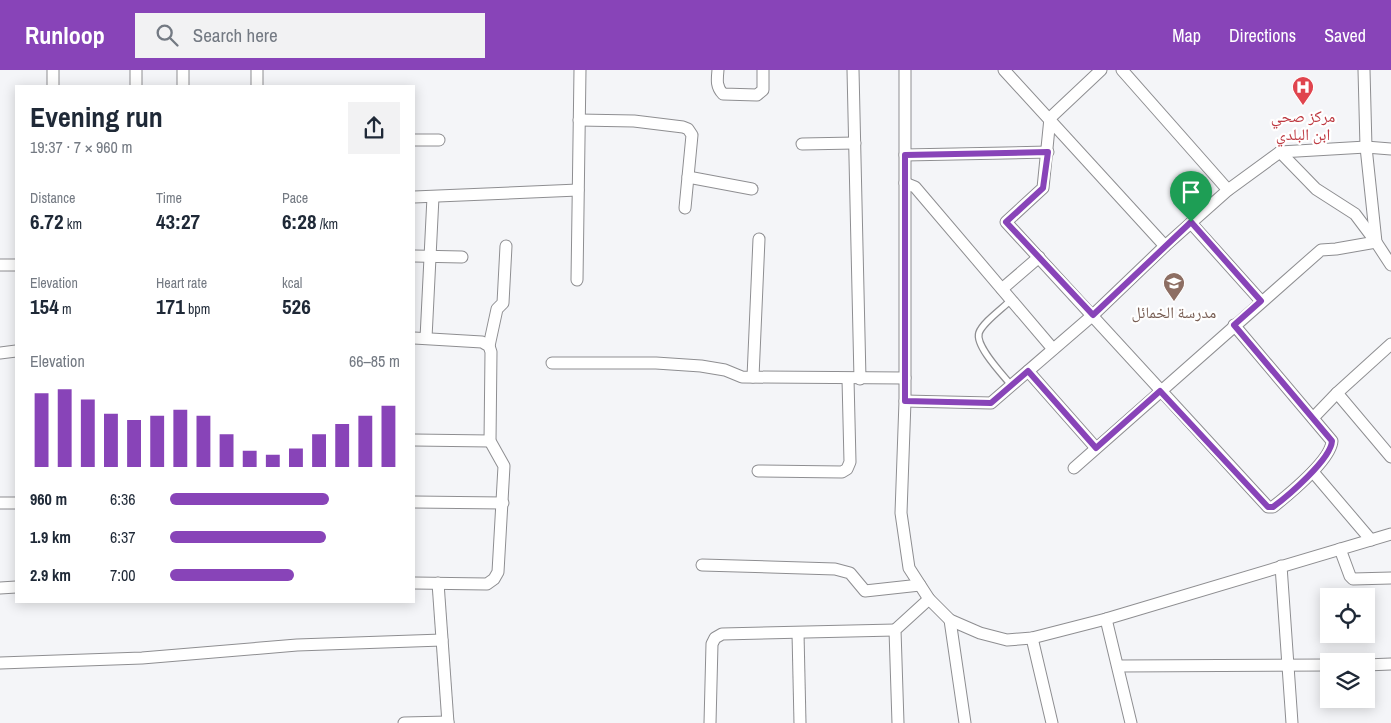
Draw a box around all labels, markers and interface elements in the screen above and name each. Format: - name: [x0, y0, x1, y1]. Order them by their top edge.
- search box: [135, 13, 485, 58]
- text: Runloop: [25, 19, 105, 51]
- icon: search: [153, 21, 181, 49]
- text: Search here: [193, 22, 278, 48]
- text: Map: [1172, 23, 1201, 48]
- text: Directions: [1229, 23, 1296, 48]
- text: Saved: [1324, 23, 1366, 48]
- hospital icon: مركز صحي ابن البلدي: [1291, 75, 1315, 106]
- text: Evening run: [30, 98, 163, 136]
- button: share: [348, 102, 400, 154]
- place label: مركز صحي ابن البلدي: [1271, 105, 1335, 147]
- text: 19:37 · 7 × 960 m: [30, 136, 133, 158]
- pin: [1170, 171, 1212, 222]
- icon: arrive: [1177, 178, 1205, 206]
- text: Distance: [30, 189, 75, 207]
- text: Time: [156, 189, 182, 207]
- text: Pace: [282, 189, 308, 207]
- text: 6.72: [30, 207, 64, 236]
- text: 43:27: [156, 207, 200, 236]
- text: 6:28: [282, 207, 316, 236]
- text: km: [64, 215, 82, 233]
- text: /km: [316, 215, 338, 233]
- school or university icon: مدرسة الخمائل: [1162, 271, 1186, 302]
- text: Elevation: [30, 274, 78, 292]
- text: Heart rate: [156, 274, 207, 292]
- text: kcal: [282, 274, 302, 292]
- text: 154: [30, 292, 59, 321]
- text: 171: [156, 292, 185, 321]
- text: 526: [282, 292, 311, 321]
- text: m: [59, 300, 72, 318]
- text: bpm: [185, 300, 210, 318]
- place label: مدرسة الخمائل: [1132, 301, 1216, 323]
- text: Elevation: [30, 350, 85, 372]
- text: 66–85 m: [349, 350, 400, 372]
- text: 960 m: [30, 488, 67, 510]
- text: 6:36: [110, 488, 136, 510]
- text: 1.9 km: [30, 526, 71, 548]
- text: 6:37: [110, 526, 136, 548]
- text: 2.9 km: [30, 564, 71, 586]
- text: 7:00: [110, 564, 136, 586]
- map controls: [1320, 588, 1375, 708]
- button: locate: [1320, 588, 1375, 643]
- button: layers: [1320, 653, 1375, 708]

